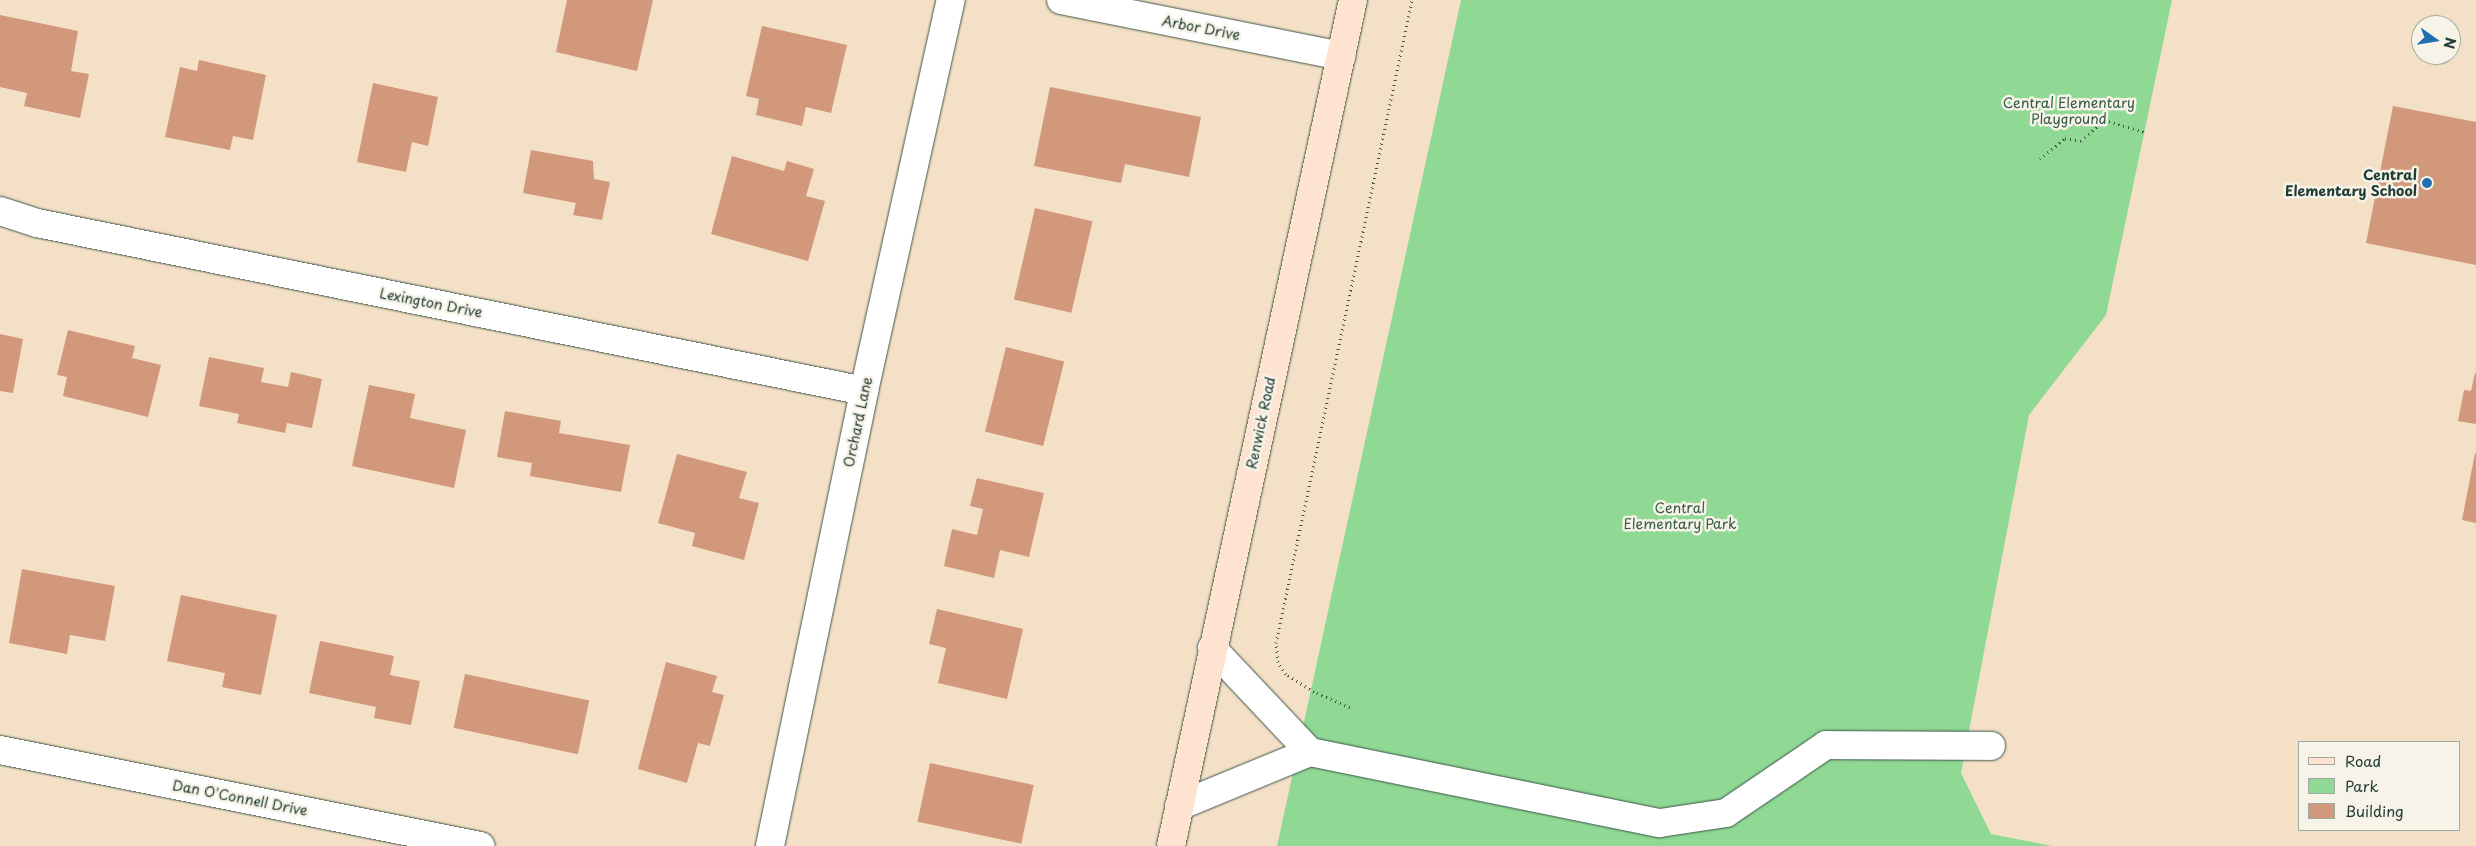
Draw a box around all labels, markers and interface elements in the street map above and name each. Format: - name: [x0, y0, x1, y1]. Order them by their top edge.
- street label: Arbor Drive: [1161, 12, 1241, 44]
- north arrow: [2411, 15, 2461, 65]
- text: N: [2439, 35, 2462, 51]
- park label: Central Elementary Playground: [2003, 95, 2135, 128]
- place label: Central Elementary School: [2285, 167, 2417, 200]
- marker: Central Elementary School: [2421, 177, 2433, 189]
- street label: Lexington Drive: [378, 285, 484, 321]
- street label: Orchard Lane: [840, 375, 876, 469]
- street label: Renwick Road: [1243, 375, 1279, 471]
- park label: Central Elementary Park: [1623, 500, 1737, 532]
- legend: [2298, 741, 2461, 831]
- text: Road: [2345, 749, 2381, 772]
- text: Park: [2345, 774, 2379, 797]
- street label: Dan O'Connell Drive: [170, 777, 310, 819]
- text: Building: [2345, 799, 2404, 822]

